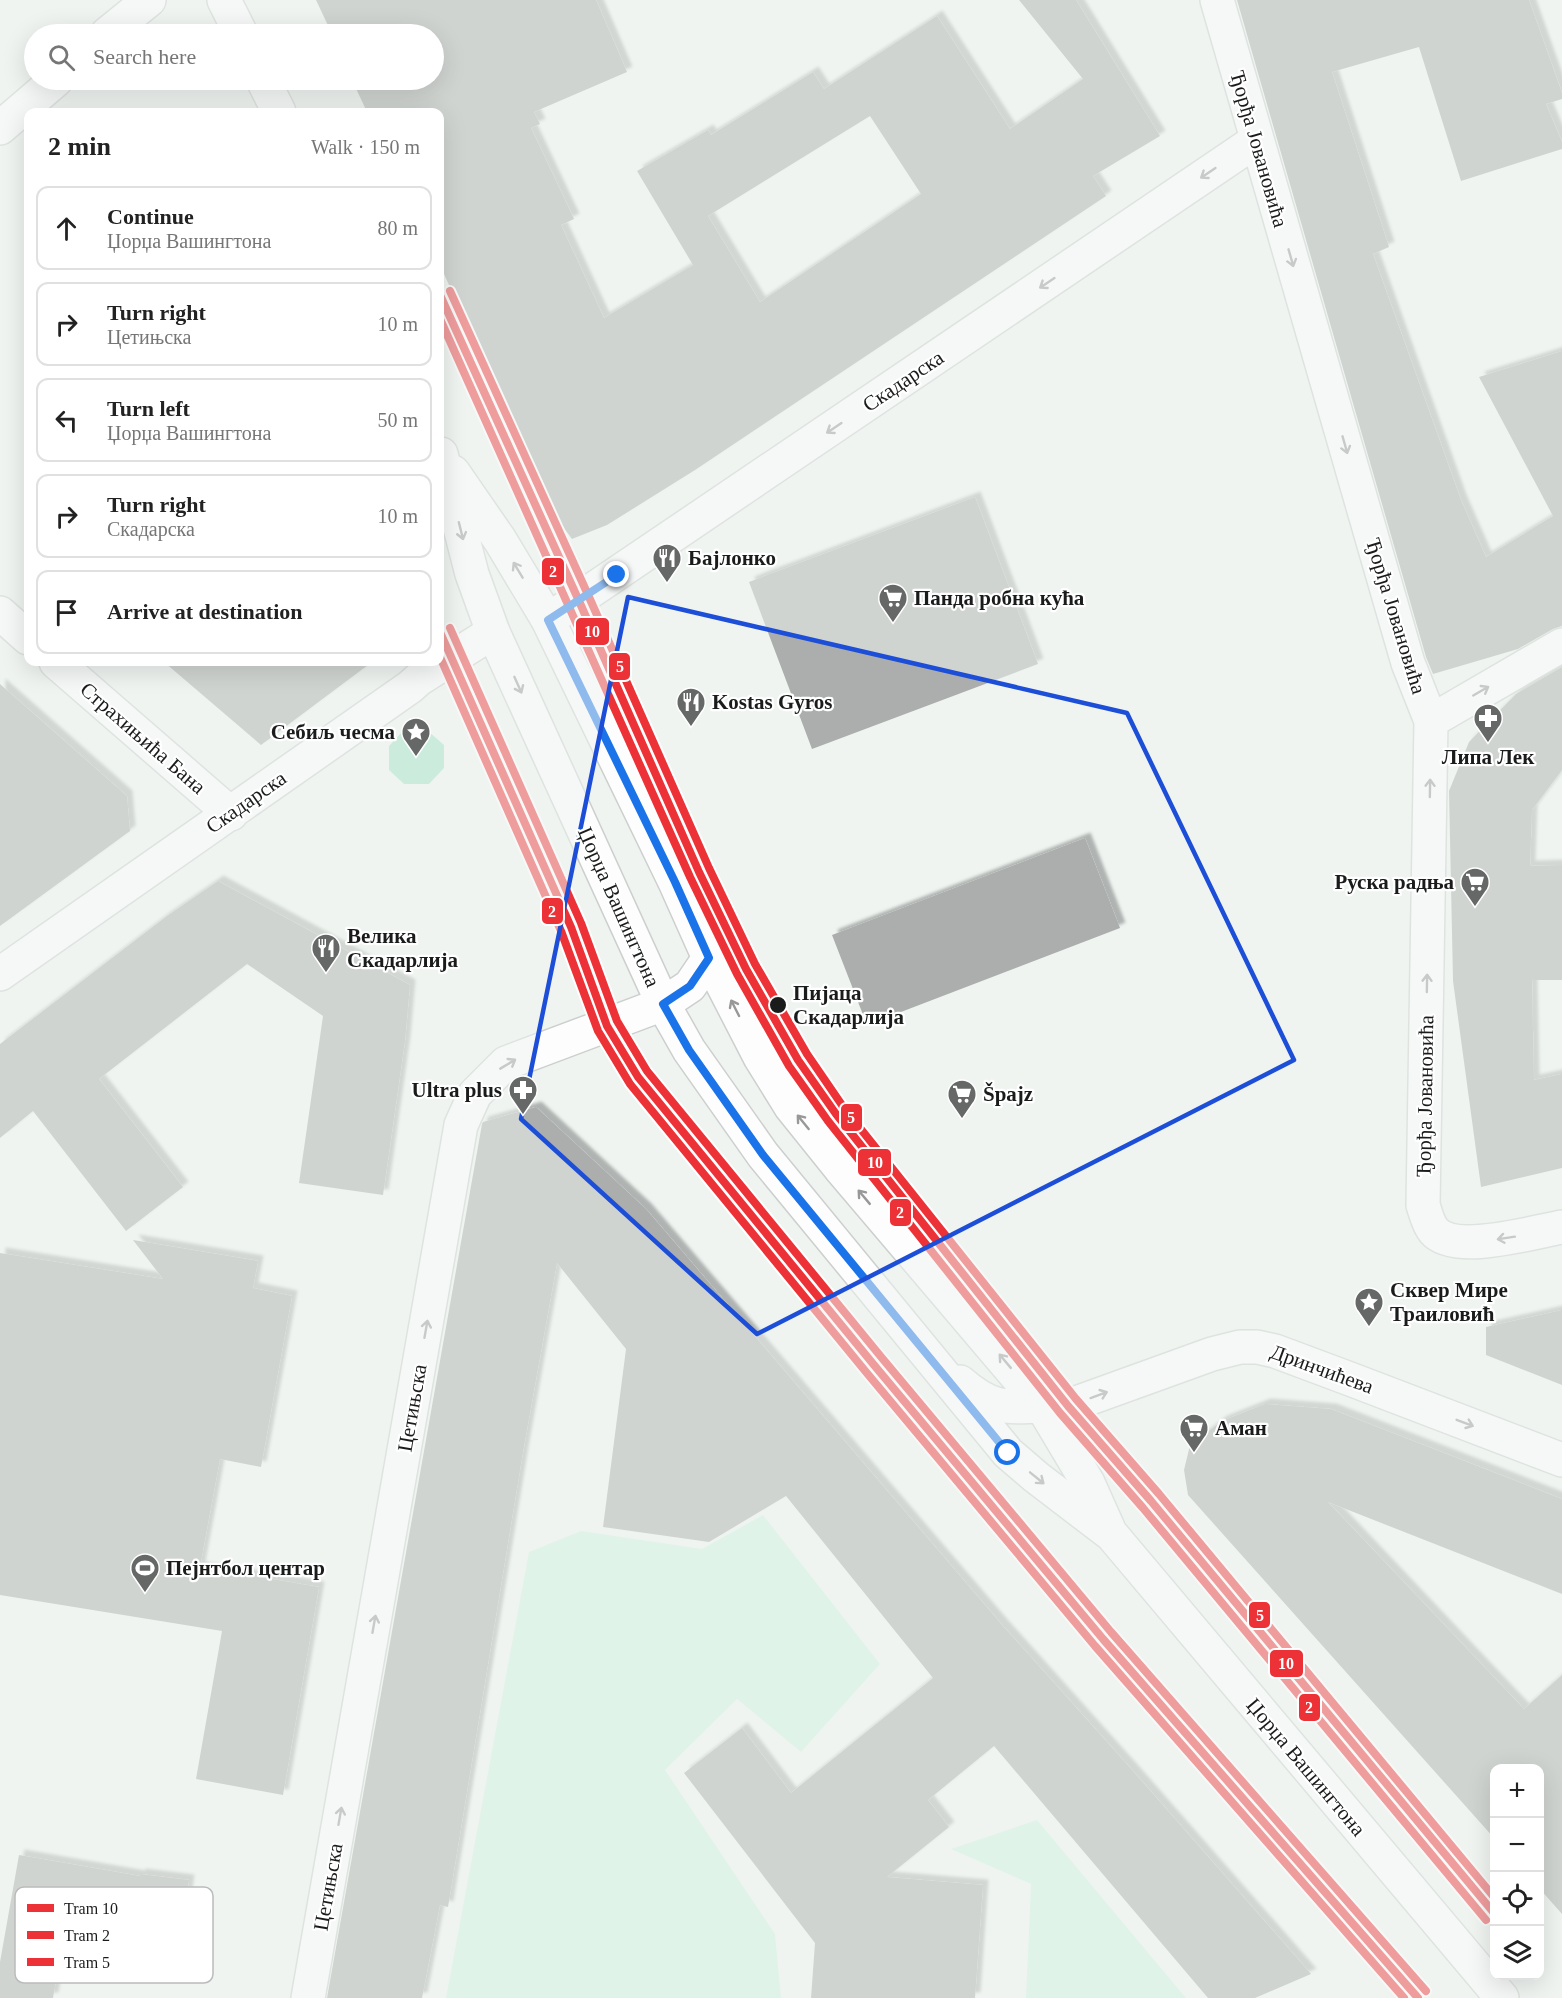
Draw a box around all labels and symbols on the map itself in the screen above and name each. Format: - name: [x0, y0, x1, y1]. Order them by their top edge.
- street label: Ђорђа Јовановића: [1225, 68, 1293, 231]
- one-way arrow: [1201, 167, 1217, 179]
- one-way arrow: [1286, 248, 1297, 267]
- one-way arrow: [1039, 277, 1056, 289]
- street label: Скадарска: [858, 345, 949, 417]
- one-way arrow: [826, 422, 842, 434]
- one-way arrow: [1340, 435, 1351, 454]
- one-way arrow: [455, 521, 467, 540]
- street label: Ђорђа Јовановића: [1361, 535, 1431, 698]
- restaurant icon: Бајлонко: [651, 542, 683, 584]
- place label: Бајлонко: [688, 546, 776, 570]
- line badge: 2: [541, 557, 565, 586]
- route end: [603, 561, 629, 587]
- one-way arrow: [512, 562, 524, 579]
- text: 2: [549, 563, 557, 580]
- supermarket icon: Панда робна кућа: [877, 582, 909, 624]
- place label: Панда робна кућа: [914, 586, 1085, 610]
- line badge: 10: [575, 617, 610, 646]
- text: 10: [584, 623, 600, 640]
- line badge: 5: [608, 652, 631, 681]
- text: 5: [616, 658, 624, 675]
- one-way arrow: [512, 676, 524, 694]
- street label: Страхињића Бана: [75, 677, 211, 799]
- one-way arrow: [1472, 685, 1489, 697]
- restaurant icon: Kostas Gyros: [675, 686, 707, 728]
- place label: Kostas Gyros: [712, 690, 832, 714]
- pharmacy icon: Липа Лек: [1472, 702, 1504, 744]
- place icon: Себиљ чесма: [400, 716, 432, 758]
- place label: Себиљ чесма: [271, 720, 395, 744]
- place label: Липа Лек: [1442, 745, 1535, 769]
- street label: Скадарска: [201, 765, 291, 838]
- one-way arrow: [1424, 779, 1435, 799]
- street label: Џорџа Вашингтона: [573, 823, 665, 991]
- supermarket icon: Руска радња: [1459, 866, 1491, 908]
- place label: Руска радња: [1334, 870, 1454, 894]
- line badge: 2: [541, 897, 564, 925]
- text: 2: [548, 903, 556, 920]
- place label: Велика Скадарлија: [347, 924, 459, 972]
- restaurant icon: Велика Скадарлија: [310, 932, 342, 974]
- one-way arrow: [1421, 974, 1433, 994]
- place label: Пијаца Скадарлија: [793, 981, 905, 1029]
- marker: Пијаца Скадарлија: [768, 995, 788, 1015]
- one-way arrow: [728, 999, 740, 1017]
- street label: Ђорђа Јовановића: [1412, 1014, 1438, 1177]
- one-way arrow: [499, 1058, 516, 1070]
- pharmacy icon: Ultra plus: [507, 1074, 539, 1116]
- place label: Ultra plus: [412, 1078, 502, 1102]
- supermarket icon: Špajz: [946, 1078, 978, 1120]
- place label: Špajz: [983, 1082, 1033, 1106]
- line badge: 5: [840, 1103, 863, 1132]
- text: 5: [847, 1109, 855, 1126]
- one-way arrow: [797, 1115, 810, 1131]
- line badge: 10: [857, 1148, 892, 1177]
- text: 10: [867, 1154, 883, 1171]
- one-way arrow: [858, 1189, 871, 1205]
- line badge: 2: [889, 1198, 912, 1227]
- text: 2: [896, 1204, 904, 1221]
- one-way arrow: [1497, 1232, 1517, 1243]
- place label: Сквер Мире Траиловић: [1390, 1278, 1508, 1326]
- place icon: Сквер Мире Траиловић: [1353, 1286, 1385, 1328]
- one-way arrow: [421, 1320, 432, 1339]
- street label: Дринчићева: [1267, 1339, 1377, 1399]
- one-way arrow: [998, 1353, 1011, 1369]
- street label: Цетињска: [392, 1362, 432, 1454]
- one-way arrow: [1089, 1389, 1108, 1400]
- supermarket icon: Аман: [1178, 1412, 1210, 1454]
- place label: Аман: [1215, 1416, 1267, 1440]
- one-way arrow: [1455, 1418, 1474, 1429]
- route start: [994, 1439, 1020, 1465]
- one-way arrow: [1029, 1471, 1045, 1484]
- sports icon: Пејнтбол центар: [129, 1552, 161, 1594]
- place label: Пејнтбол центар: [166, 1556, 325, 1580]
- line badge: 5: [1248, 1601, 1271, 1629]
- text: 5: [1256, 1607, 1264, 1624]
- one-way arrow: [369, 1615, 380, 1635]
- line badge: 10: [1269, 1649, 1304, 1678]
- text: 10: [1278, 1655, 1294, 1672]
- street label: Џорџа Вашингтона: [1241, 1693, 1371, 1841]
- line badge: 2: [1298, 1693, 1321, 1722]
- text: 2: [1305, 1699, 1313, 1716]
- one-way arrow: [335, 1807, 346, 1827]
- street label: Цетињска: [308, 1841, 348, 1933]
- legend: [15, 1887, 213, 1983]
- text: Tram 10: [64, 1900, 118, 1917]
- text: Tram 2: [64, 1927, 110, 1944]
- text: Tram 5: [64, 1954, 110, 1971]

